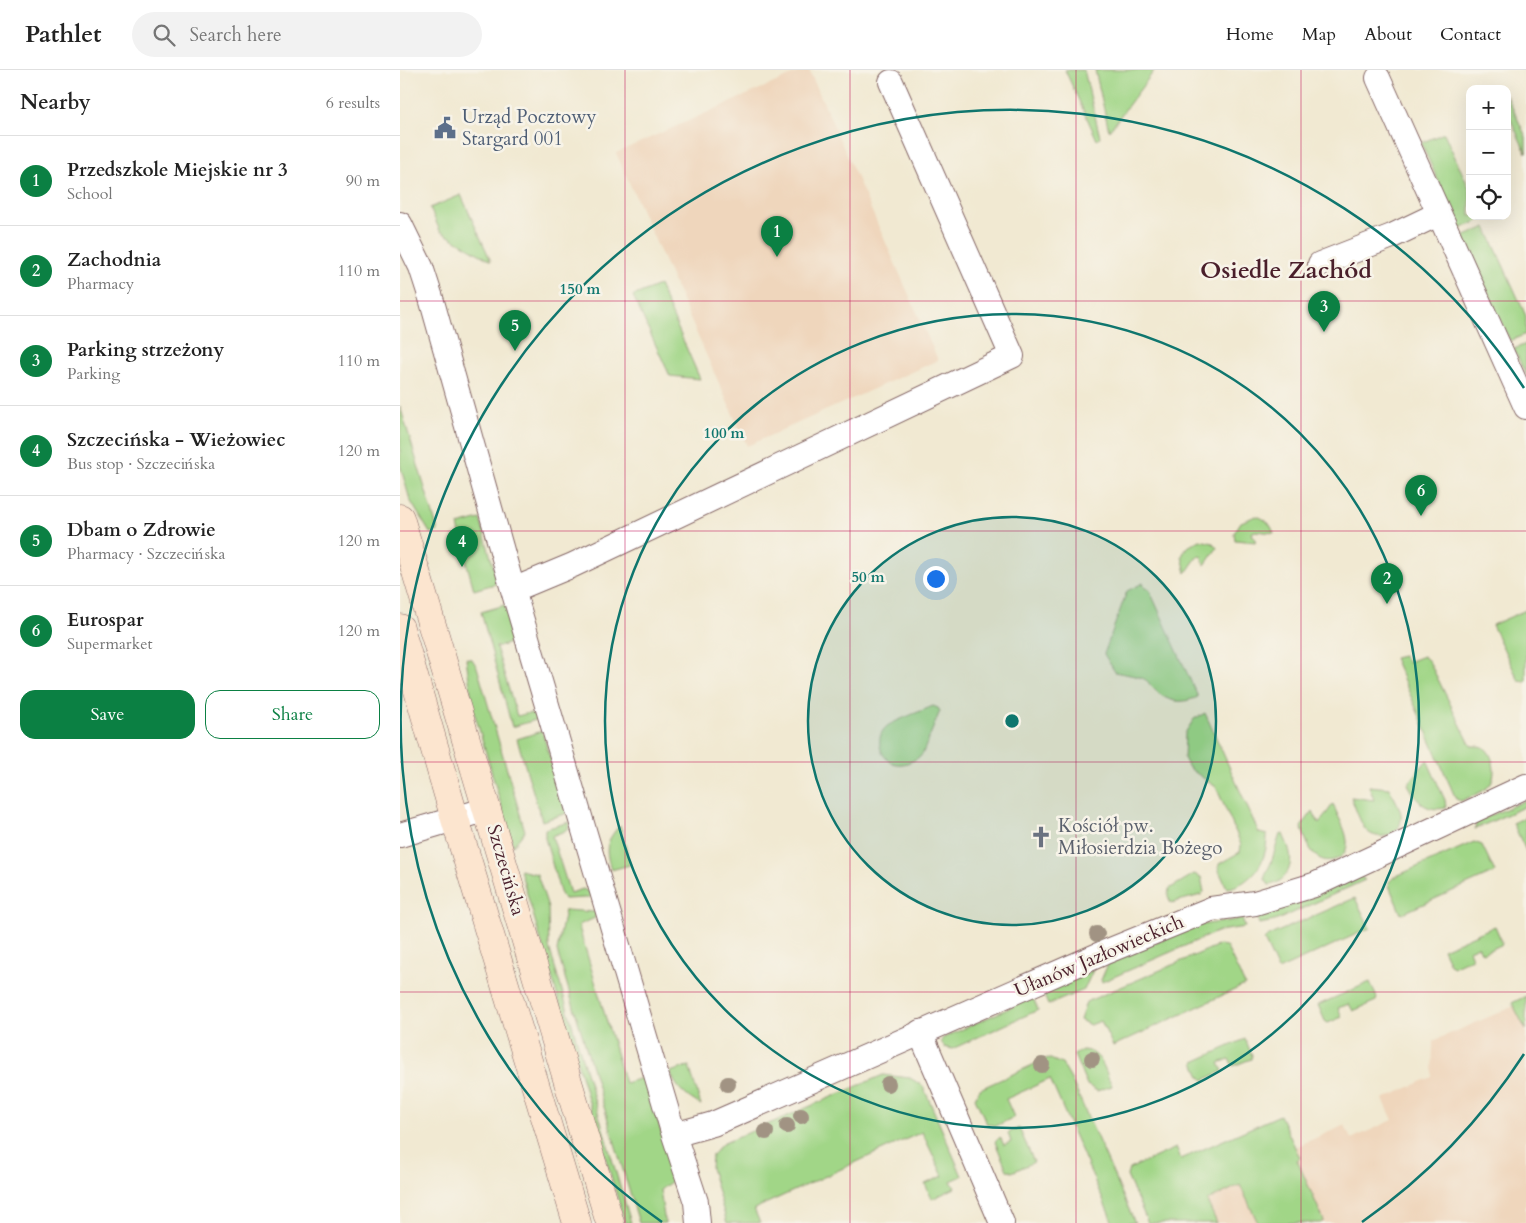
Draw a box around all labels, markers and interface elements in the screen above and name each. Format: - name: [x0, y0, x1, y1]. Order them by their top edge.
- search box: [132, 12, 482, 57]
- text: Pathlet: [25, 18, 102, 51]
- icon: search: [150, 21, 178, 49]
- text: Search here: [190, 22, 282, 48]
- text: Home: [1226, 22, 1274, 47]
- text: Map: [1302, 22, 1336, 47]
- text: About: [1364, 22, 1412, 47]
- text: Contact: [1440, 22, 1501, 47]
- map controls: [1466, 85, 1511, 220]
- button: +: [1466, 85, 1511, 130]
- text: Nearby: [20, 88, 91, 117]
- text: 6 results: [326, 92, 380, 114]
- place label: Urząd Pocztowy Stargard 001: [462, 104, 596, 152]
- public building icon: Urząd Pocztowy Stargard 001: [432, 115, 458, 141]
- button: −: [1466, 130, 1511, 175]
- text: Przedszkole Miejskie nr 3: [67, 157, 288, 183]
- text: 1: [32, 170, 40, 192]
- text: 90 m: [346, 170, 380, 192]
- button: locate: [1466, 175, 1511, 220]
- text: School: [67, 183, 112, 205]
- pin: 1: [761, 216, 793, 257]
- text: Zachodnia: [67, 247, 161, 273]
- district label: Osiedle Zachód: [1200, 254, 1372, 287]
- text: 2: [32, 260, 40, 282]
- text: 110 m: [338, 260, 380, 282]
- text: Pharmacy: [67, 273, 134, 295]
- text: 150 m: [560, 279, 601, 299]
- pin: 3: [1308, 291, 1340, 332]
- pin: 5: [499, 310, 531, 351]
- text: Parking strzeżony: [67, 337, 224, 363]
- text: 3: [32, 350, 40, 372]
- text: 110 m: [338, 350, 380, 372]
- text: Parking: [67, 363, 120, 385]
- text: 100 m: [704, 423, 745, 443]
- text: Szczecińska - Wieżowiec: [67, 427, 285, 453]
- text: 4: [32, 440, 40, 462]
- text: 120 m: [338, 440, 380, 462]
- text: Bus stop · Szczecińska: [67, 453, 215, 475]
- pin: 6: [1405, 475, 1437, 516]
- text: Dbam o Zdrowie: [67, 517, 216, 543]
- pin: 4: [446, 526, 478, 567]
- text: 5: [32, 530, 40, 552]
- text: 120 m: [338, 530, 380, 552]
- text: Pharmacy · Szczecińska: [67, 543, 225, 565]
- pin: 2: [1371, 563, 1403, 604]
- your location: [923, 566, 949, 592]
- text: 50 m: [851, 567, 885, 587]
- text: Eurospar: [67, 607, 144, 633]
- text: 6: [32, 620, 40, 642]
- text: 120 m: [338, 620, 380, 642]
- text: Supermarket: [67, 633, 153, 655]
- button: Save: [20, 690, 195, 739]
- button: Share: [205, 690, 380, 739]
- centre of rings: [1003, 712, 1021, 730]
- place label: Kościół pw. Miłosierdzia Bożego: [1058, 813, 1223, 861]
- street label: Szczecińska: [481, 822, 531, 918]
- church icon: Kościół pw. Miłosierdzia Bożego: [1028, 824, 1054, 850]
- street label: Ułanów Jazłowieckich: [1010, 908, 1188, 1003]

